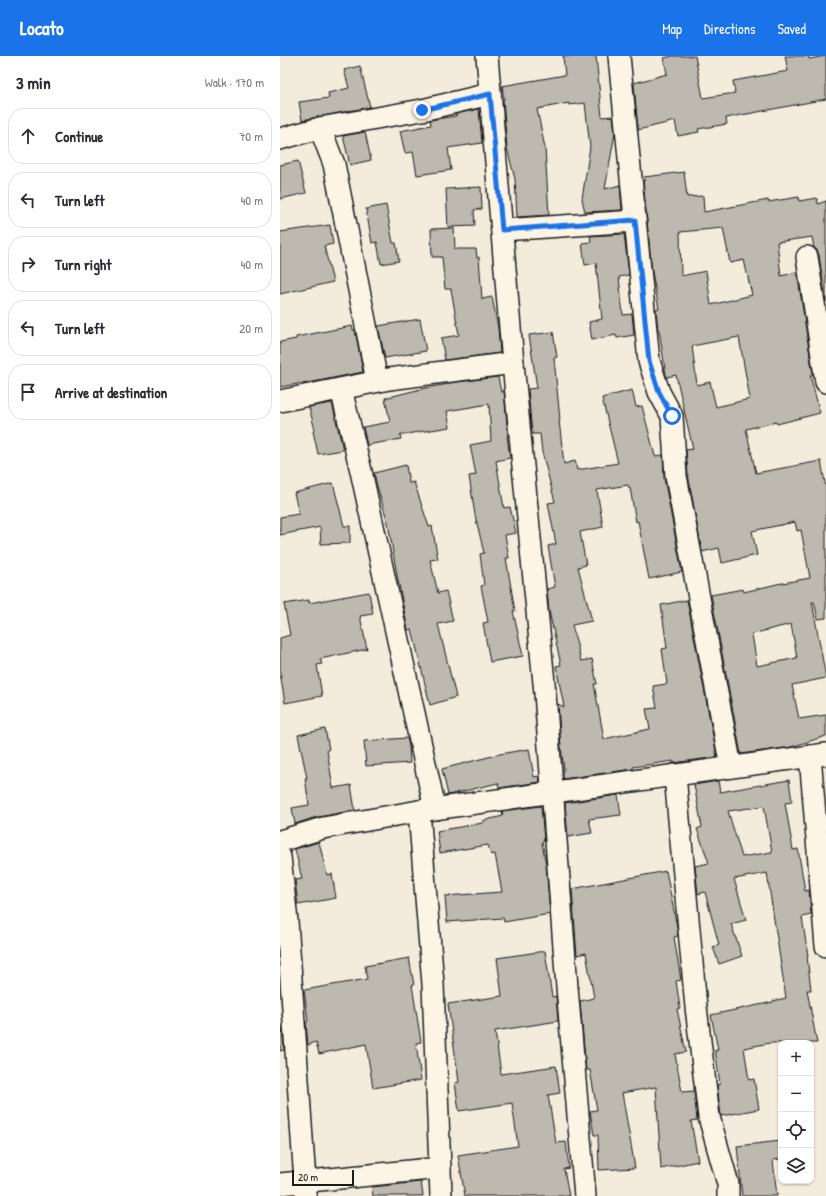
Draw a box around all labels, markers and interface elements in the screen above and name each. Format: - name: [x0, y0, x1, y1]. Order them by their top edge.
- text: Locato: [20, 15, 64, 41]
- text: Map: [662, 19, 682, 38]
- text: Directions: [704, 19, 755, 38]
- text: Saved: [777, 19, 806, 38]
- text: 3 min: [16, 71, 51, 94]
- text: Walk · 170 m: [205, 73, 264, 91]
- route end: [413, 101, 431, 119]
- icon: ahead: [17, 125, 39, 147]
- text: Continue: [55, 126, 103, 147]
- text: 70 m: [239, 127, 263, 145]
- icon: left: [17, 189, 39, 211]
- text: Turn left: [55, 190, 105, 211]
- text: 40 m: [240, 191, 263, 209]
- icon: right: [17, 253, 39, 275]
- text: Turn right: [55, 254, 111, 275]
- text: 40 m: [240, 255, 263, 273]
- icon: left: [17, 317, 39, 339]
- text: Turn left: [55, 318, 105, 339]
- text: 20 m: [239, 319, 263, 337]
- icon: arrive: [17, 381, 39, 403]
- text: Arrive at destination: [55, 382, 167, 403]
- route start: [663, 407, 681, 425]
- map controls: [778, 1040, 814, 1184]
- button: +: [778, 1040, 814, 1076]
- button: −: [778, 1076, 814, 1112]
- button: locate: [778, 1112, 814, 1148]
- button: layers: [778, 1148, 814, 1184]
- scale bar: [292, 1168, 354, 1187]
- text: 20 m: [298, 1170, 318, 1184]

